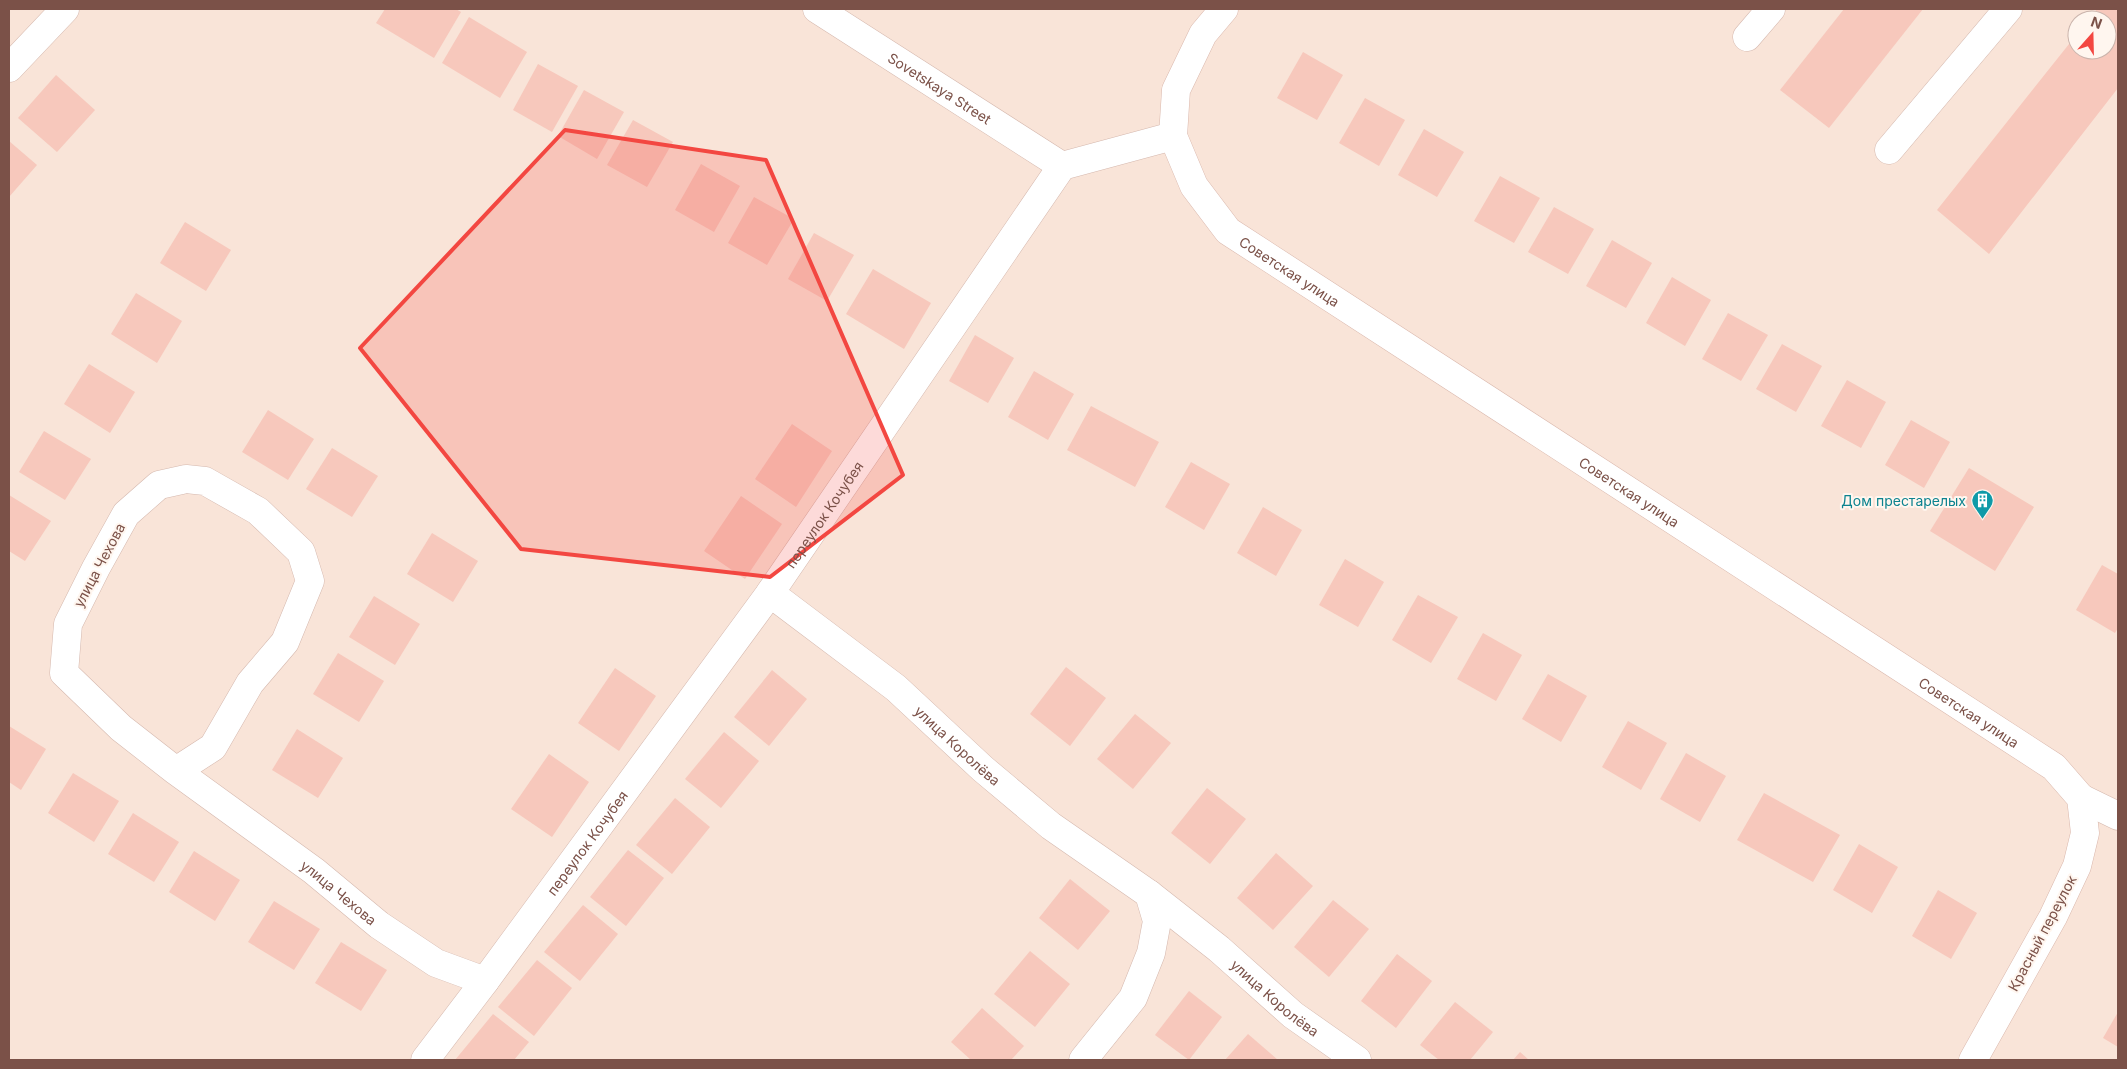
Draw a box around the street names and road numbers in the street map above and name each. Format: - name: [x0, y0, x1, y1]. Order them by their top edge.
- street label: Sovetskaya Street: [885, 48, 995, 127]
- street label: Советская улица: [1236, 232, 1343, 310]
- street label: Советская улица: [1576, 453, 1683, 530]
- street label: переулок Кочубея: [781, 458, 866, 571]
- street label: улица Чехова: [70, 520, 128, 610]
- street label: Советская улица: [1916, 673, 2022, 751]
- street label: улица Королёва: [912, 702, 1004, 789]
- street label: переулок Кочубея: [543, 787, 631, 898]
- street label: улица Чехова: [298, 856, 380, 928]
- street label: Красный переулок: [2004, 872, 2080, 994]
- street label: улица Королёва: [1228, 955, 1323, 1039]

